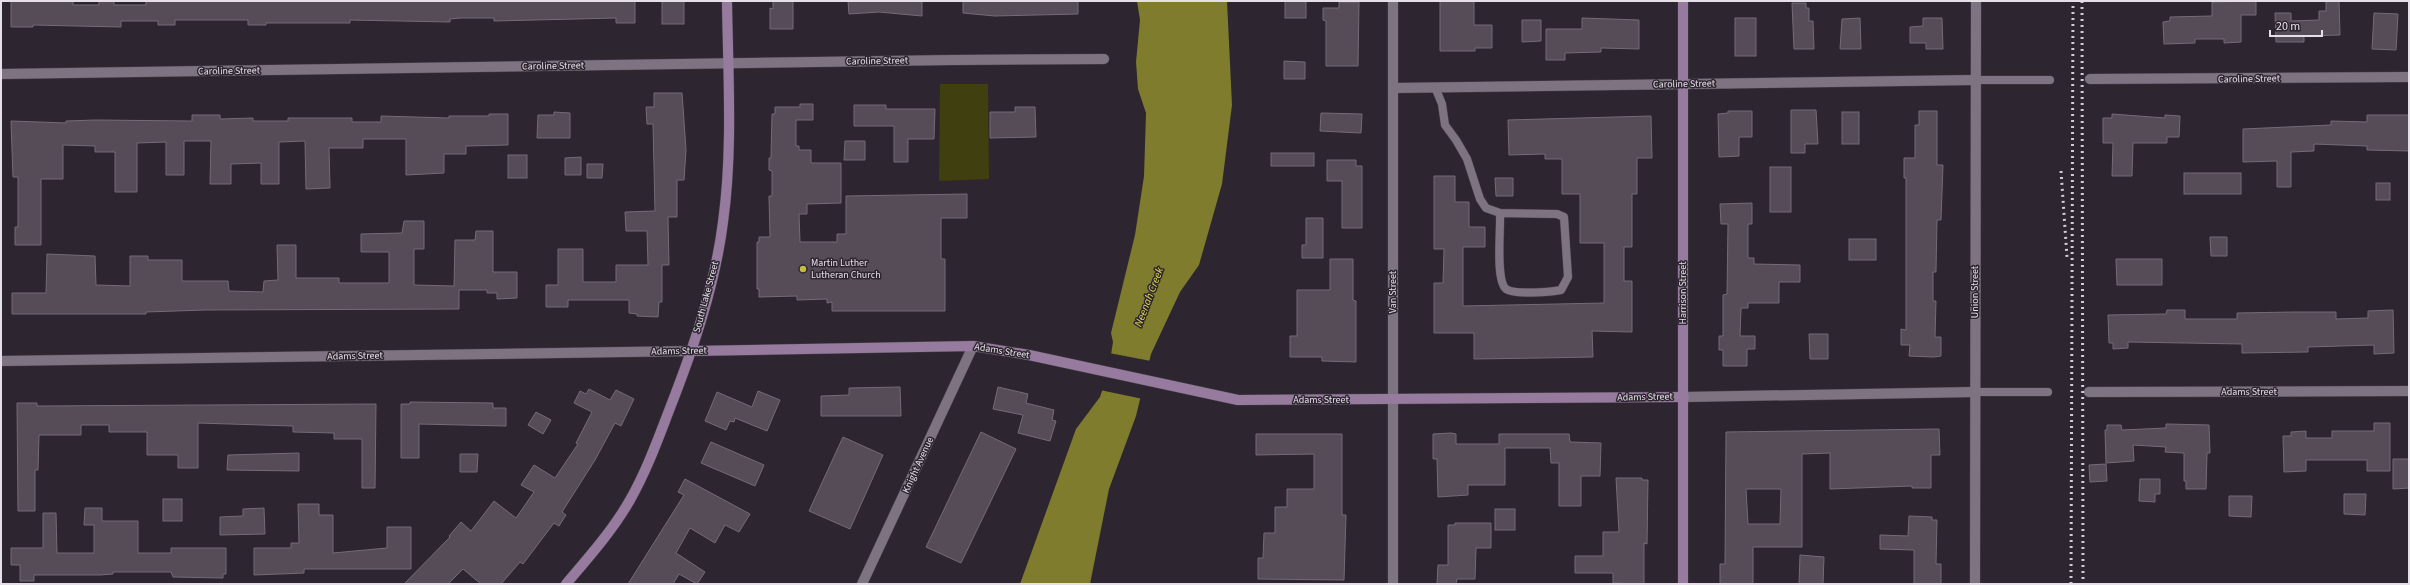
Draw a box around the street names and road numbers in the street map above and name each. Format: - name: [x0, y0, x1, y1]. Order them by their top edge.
- street label: Caroline Street: [846, 53, 909, 69]
- street label: Caroline Street: [522, 58, 585, 74]
- street label: Caroline Street: [198, 63, 261, 79]
- street label: Caroline Street: [2218, 71, 2281, 87]
- street label: Caroline Street: [1653, 76, 1716, 92]
- street label: South Lake Street: [690, 259, 722, 334]
- street label: Harrison Street: [1676, 261, 1690, 325]
- street label: Union Street: [1968, 265, 1982, 318]
- street label: Van Street: [1386, 270, 1400, 313]
- street label: Adams Street: [973, 340, 1031, 362]
- street label: Adams Street: [651, 344, 708, 358]
- street label: Adams Street: [327, 349, 384, 363]
- street label: Adams Street: [2221, 385, 2277, 399]
- street label: Adams Street: [1617, 390, 1674, 404]
- street label: Adams Street: [1293, 393, 1349, 407]
- street label: Knight Avenue: [899, 435, 937, 495]

